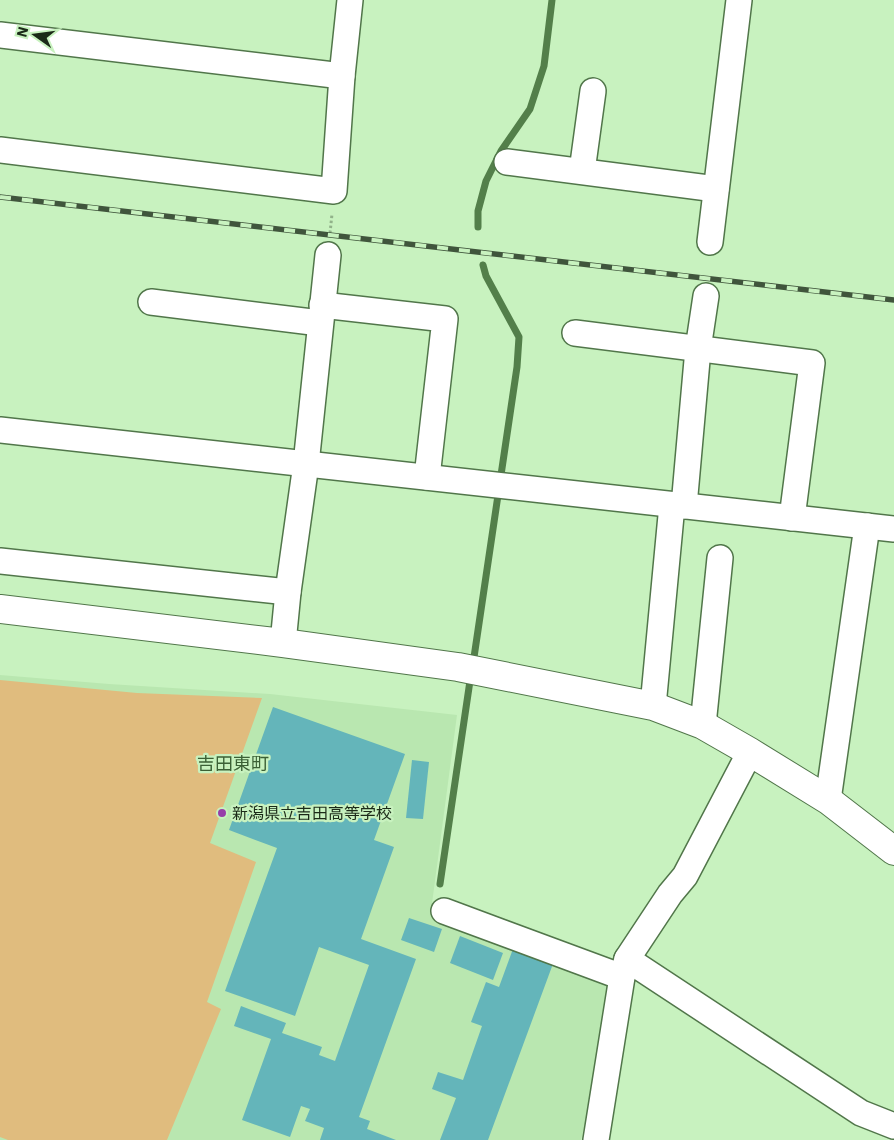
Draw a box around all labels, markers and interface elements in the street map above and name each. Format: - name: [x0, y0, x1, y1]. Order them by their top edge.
- north arrow: [10, 10, 60, 60]
- text: N: [12, 25, 32, 39]
- district label: 吉田東町: [197, 752, 269, 775]
- place label: 新潟県立吉田高等学校: [232, 803, 392, 823]
- marker: 新潟県立吉田高等学校: [216, 807, 228, 819]

